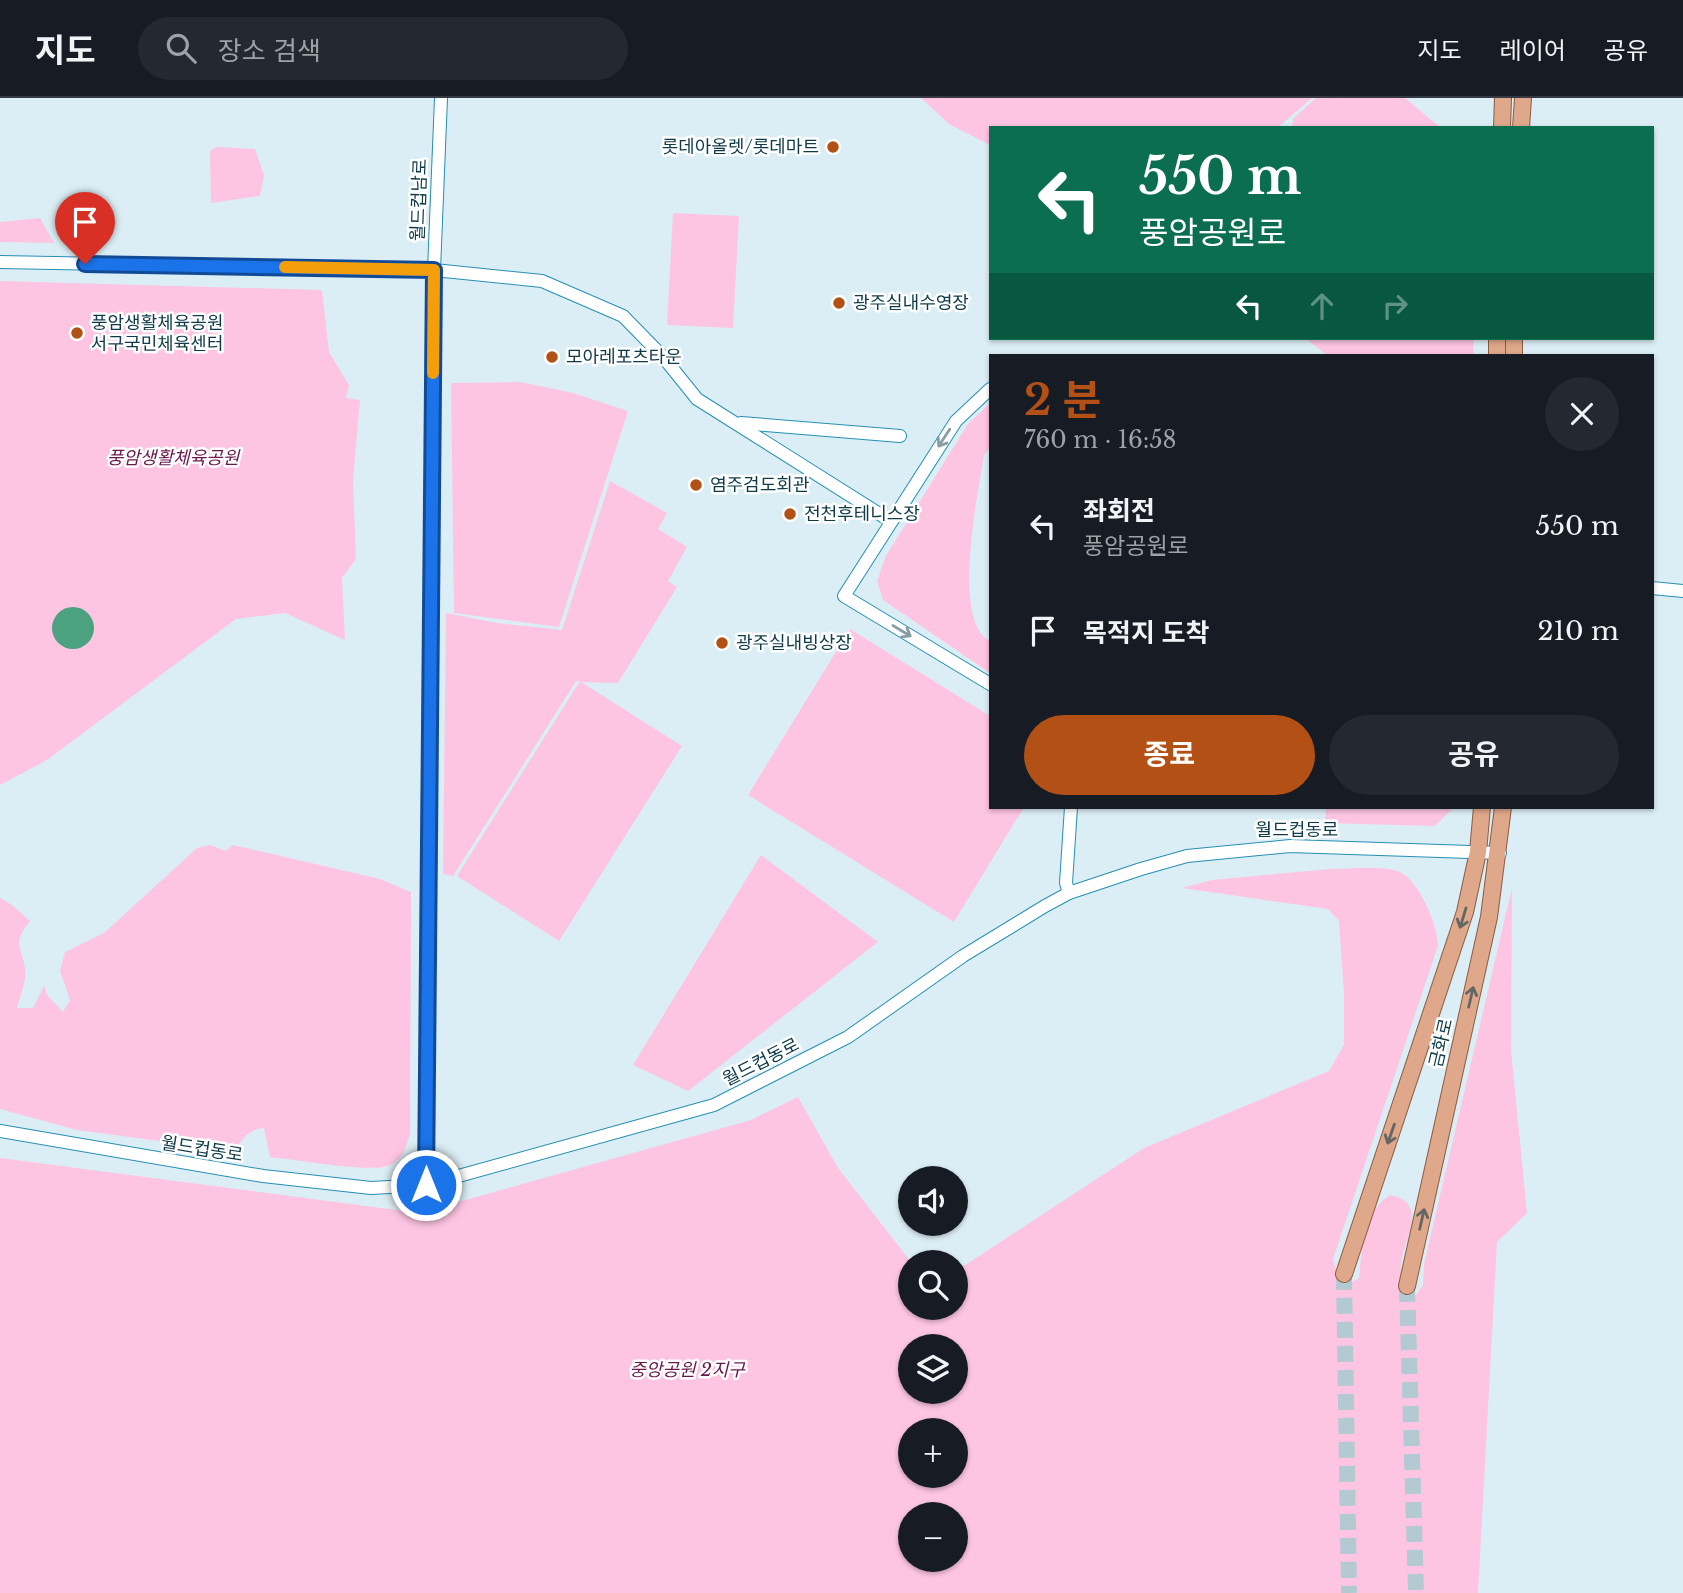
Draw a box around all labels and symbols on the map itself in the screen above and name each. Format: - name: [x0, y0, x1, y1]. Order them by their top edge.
- place label: 롯데아올렛/롯데마트: [662, 136, 819, 158]
- marker: 롯데아올렛/롯데마트: [825, 139, 841, 155]
- street label: 월드컵남로: [407, 158, 431, 242]
- pin: [55, 192, 115, 264]
- place label: 광주실내수영장: [853, 292, 969, 314]
- marker: 광주실내수영장: [831, 295, 847, 311]
- place label: 풍암생활체육공원 서구국민체육센터: [91, 312, 223, 355]
- marker: 풍암생활체육공원 서구국민체육센터: [69, 325, 85, 341]
- place label: 모아레포츠타운: [566, 346, 682, 368]
- marker: 모아레포츠타운: [544, 349, 560, 365]
- one-way arrow: [937, 428, 952, 447]
- park label: 풍암생활체육공원: [107, 447, 241, 469]
- place label: 염주검도회관: [710, 474, 810, 496]
- marker: 염주검도회관: [688, 477, 704, 493]
- place label: 전천후테니스장: [804, 503, 920, 525]
- marker: 전천후테니스장: [782, 506, 798, 522]
- one-way arrow: [892, 624, 912, 638]
- place label: 광주실내빙상장: [736, 632, 852, 654]
- marker: 광주실내빙상장: [714, 635, 730, 651]
- street label: 월드컵동로: [1256, 819, 1338, 841]
- one-way arrow: [1455, 907, 1468, 929]
- one-way arrow: [1465, 986, 1479, 1009]
- street label: 금화로: [1425, 1016, 1457, 1070]
- street label: 월드컵동로: [719, 1033, 803, 1091]
- one-way arrow: [1383, 1123, 1396, 1145]
- street label: 월드컵동로: [159, 1132, 245, 1166]
- position arrow: [389, 1148, 463, 1222]
- one-way arrow: [1416, 1208, 1429, 1231]
- park label: 중앙공원 2지구: [629, 1359, 746, 1381]

